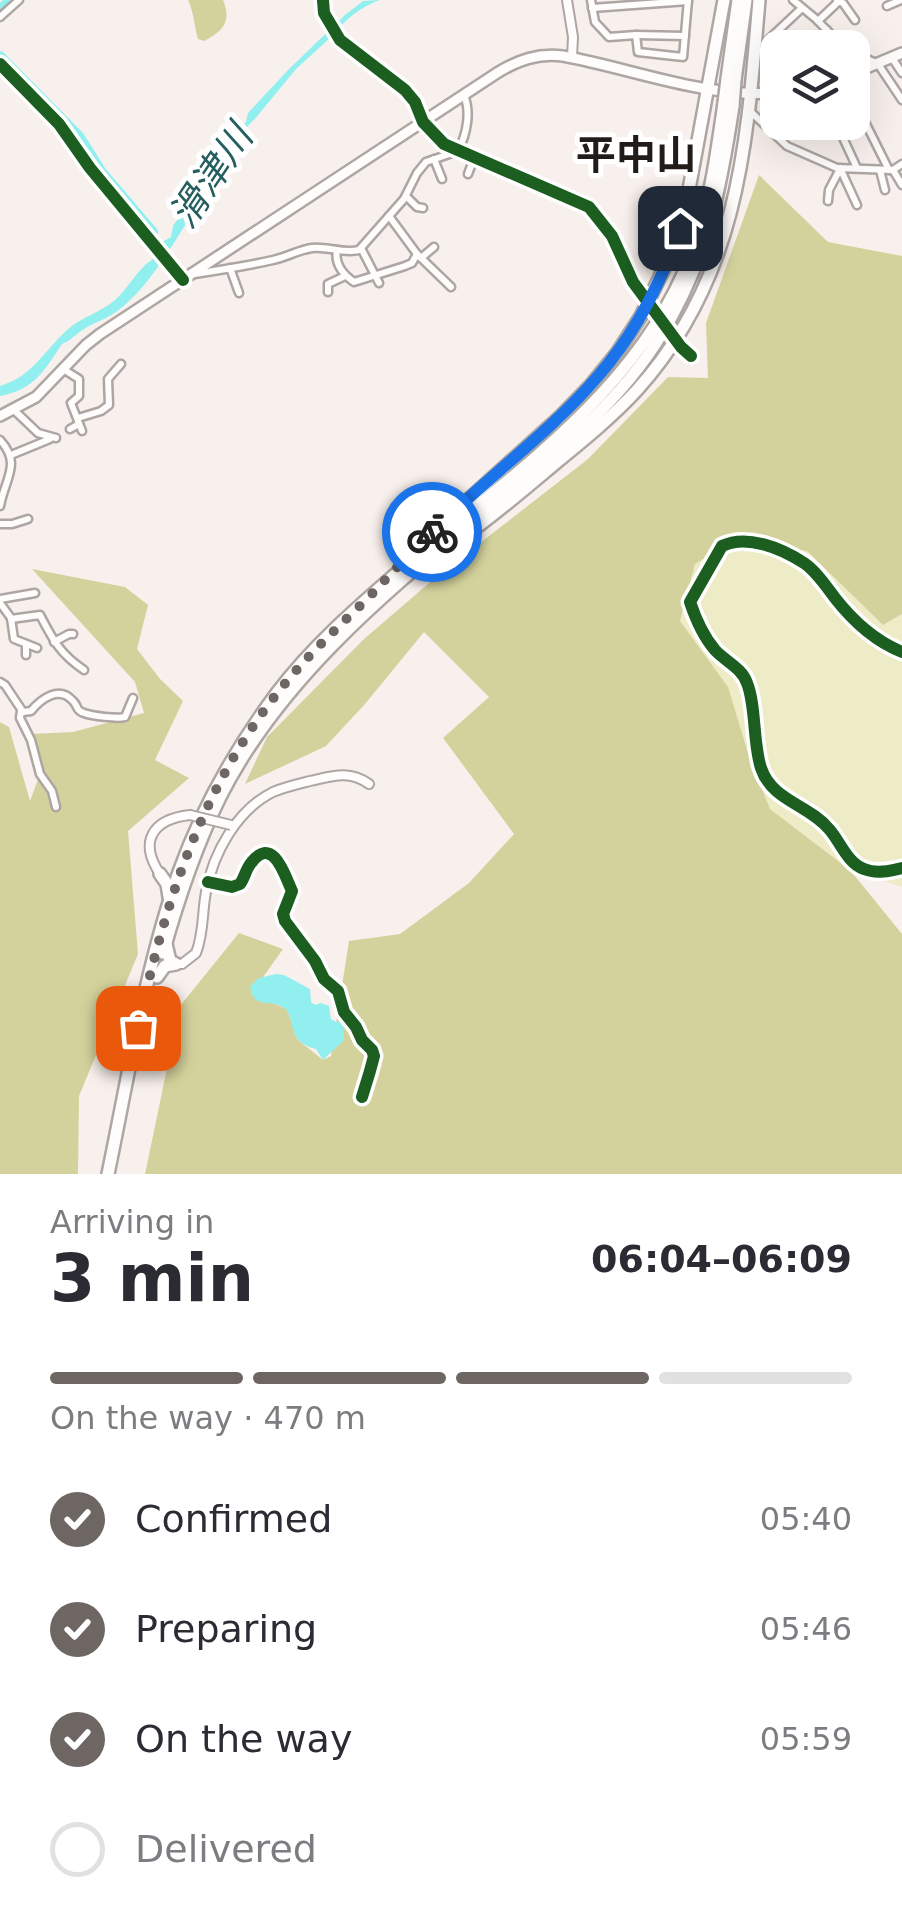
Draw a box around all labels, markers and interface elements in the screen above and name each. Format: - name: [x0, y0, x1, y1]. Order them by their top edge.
- map controls: [760, 30, 870, 140]
- button: layers: [760, 30, 870, 140]
- water label: 滑津川: [161, 113, 263, 236]
- district label: 平中山: [576, 132, 696, 178]
- pin: [638, 186, 723, 271]
- icon: home: [653, 201, 708, 256]
- courier: [382, 482, 482, 582]
- icon: bike: [405, 505, 460, 560]
- pin: [96, 986, 181, 1071]
- icon: bag: [111, 1001, 166, 1056]
- text: Arriving in: [50, 1203, 214, 1241]
- text: 06:04–06:09: [591, 1237, 852, 1281]
- text: 3 min: [50, 1241, 254, 1316]
- text: On the way · 470 m: [50, 1399, 366, 1437]
- icon: check: [50, 1492, 105, 1547]
- text: Confirmed: [135, 1497, 332, 1541]
- text: 05:40: [760, 1500, 852, 1538]
- icon: check: [50, 1602, 105, 1657]
- text: Preparing: [135, 1607, 317, 1651]
- text: 05:46: [760, 1610, 852, 1648]
- icon: check: [50, 1712, 105, 1767]
- text: On the way: [135, 1717, 352, 1761]
- text: 05:59: [760, 1720, 852, 1758]
- text: Delivered: [135, 1827, 317, 1871]

